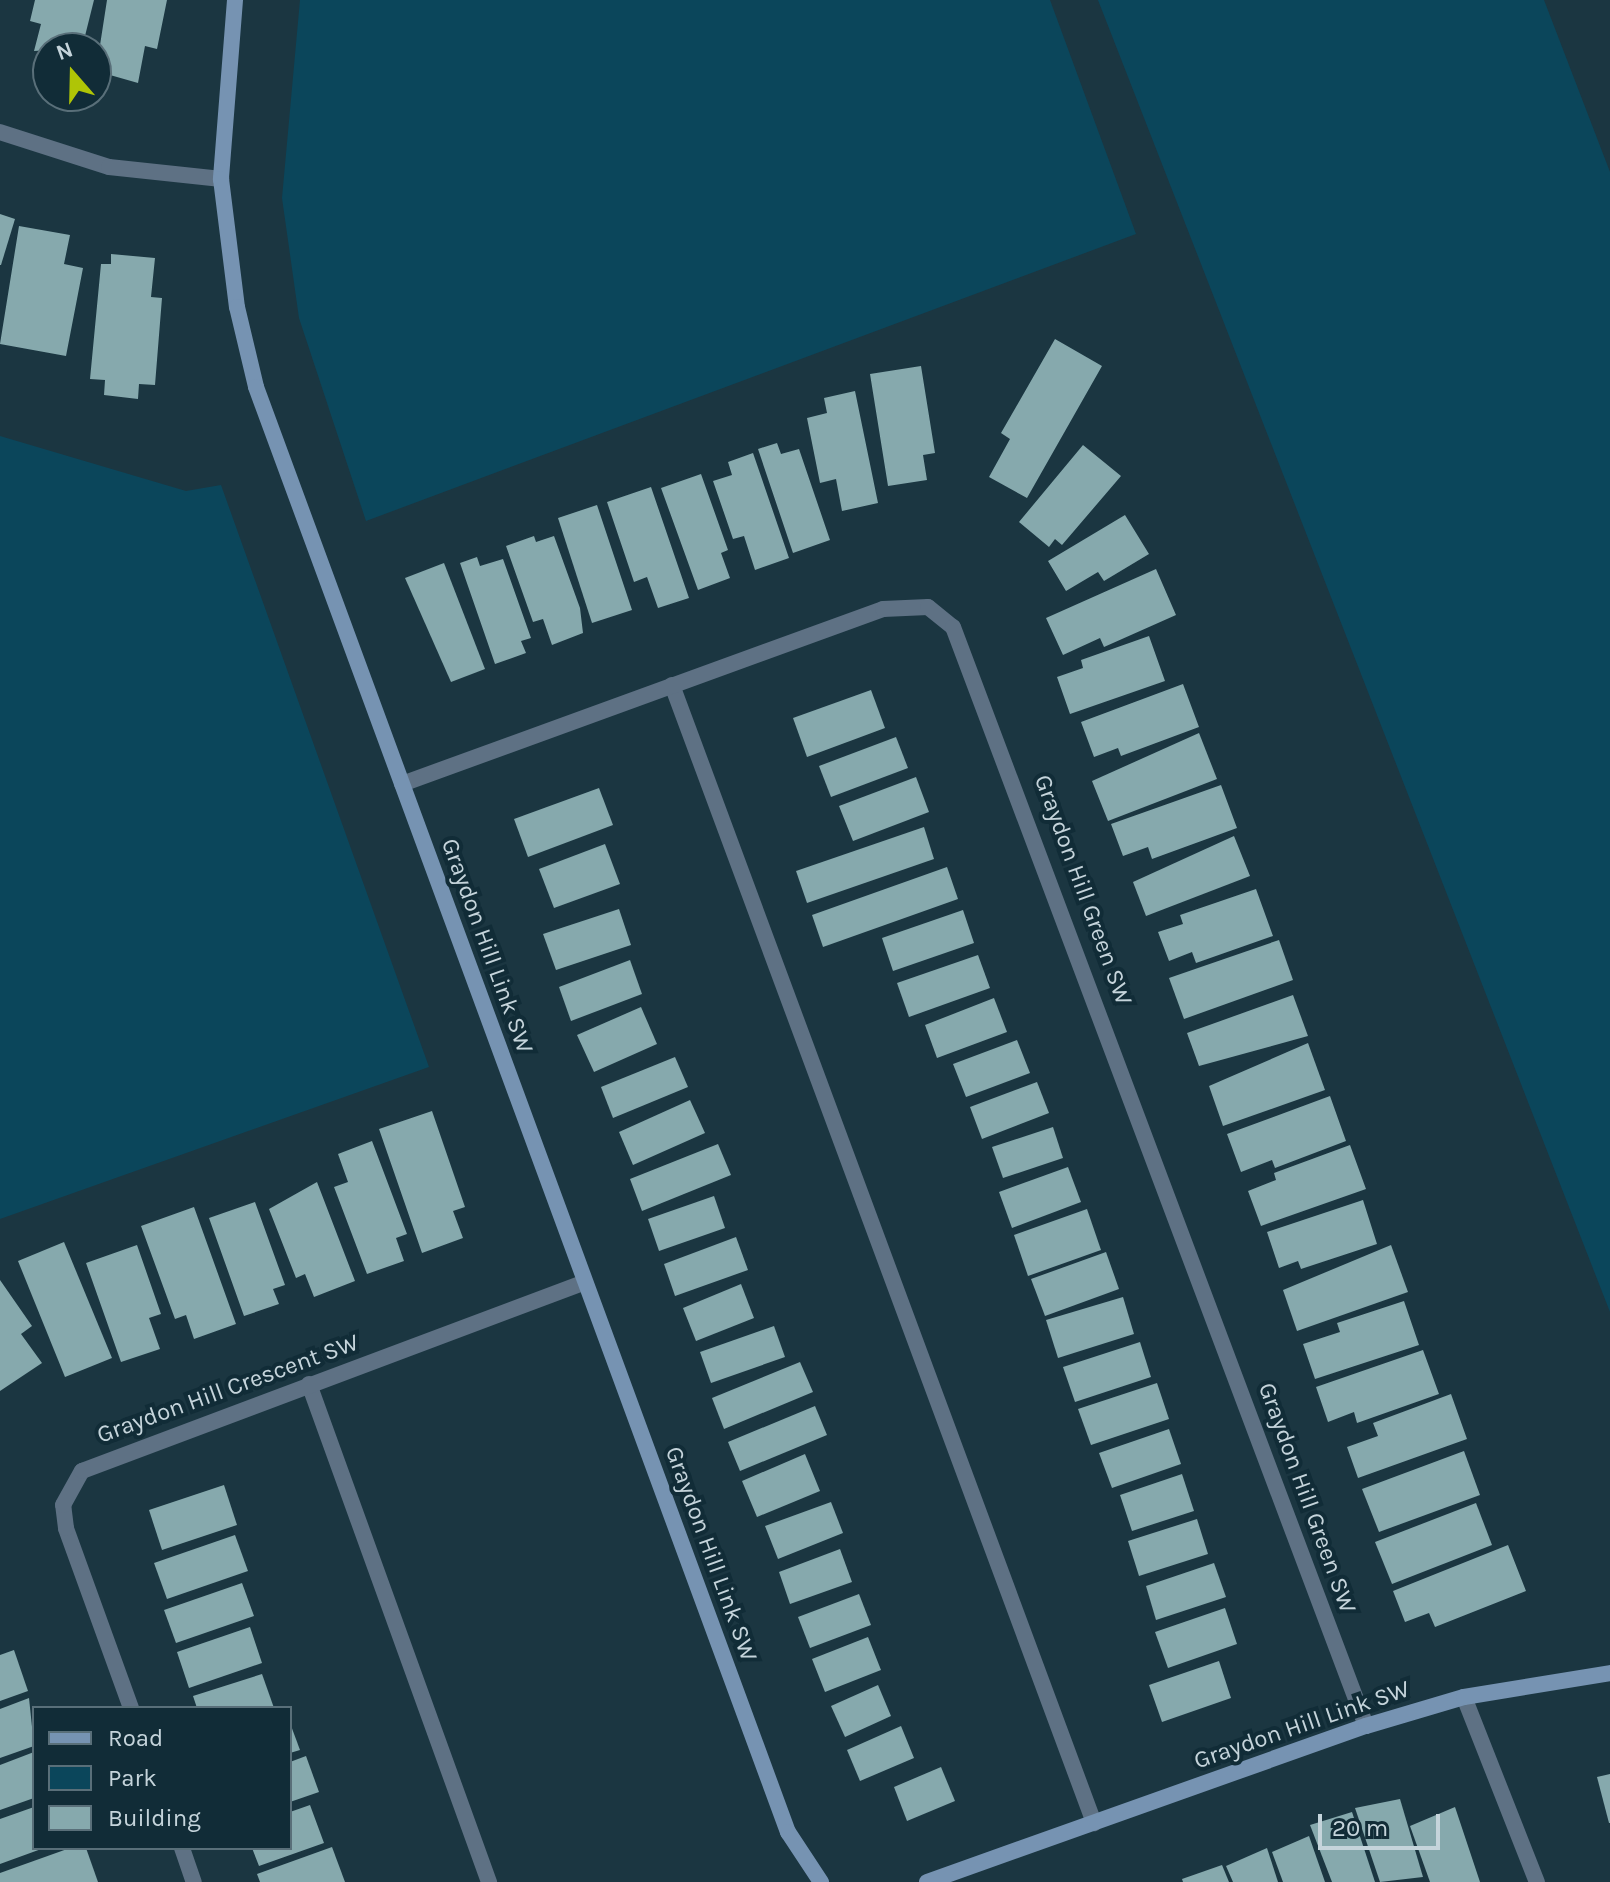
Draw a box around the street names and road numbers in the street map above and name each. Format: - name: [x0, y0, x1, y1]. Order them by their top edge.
- street label: Graydon Hill Green SW: [1028, 771, 1138, 1009]
- street label: Graydon Hill Link SW: [435, 835, 539, 1057]
- street label: Graydon Hill Crescent SW: [93, 1328, 363, 1450]
- street label: Graydon Hill Green SW: [1252, 1379, 1362, 1617]
- street label: Graydon Hill Link SW: [659, 1443, 763, 1665]
- street label: Graydon Hill Link SW: [1190, 1675, 1414, 1775]

